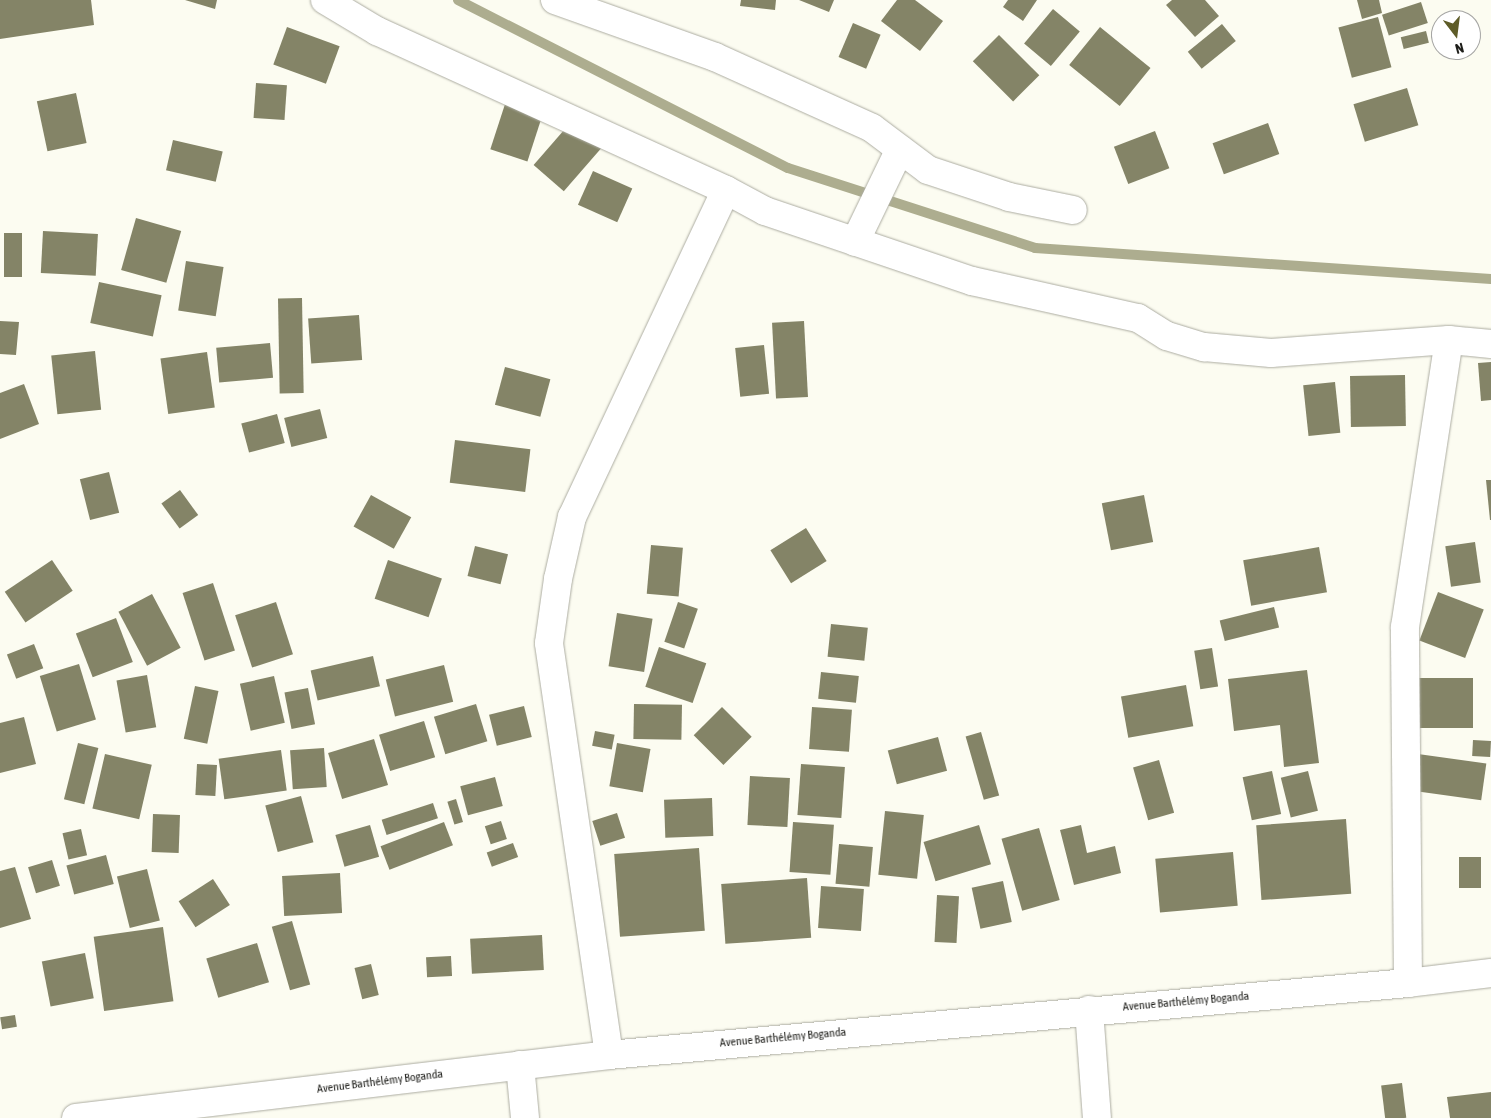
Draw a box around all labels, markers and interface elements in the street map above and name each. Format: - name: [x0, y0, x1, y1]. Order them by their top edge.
- north arrow: [1431, 10, 1481, 60]
- text: N: [1454, 40, 1466, 57]
- street label: Avenue Barthélémy Boganda: [1122, 989, 1250, 1015]
- street label: Avenue Barthélémy Boganda: [719, 1025, 847, 1051]
- street label: Avenue Barthélémy Boganda: [316, 1067, 444, 1097]

